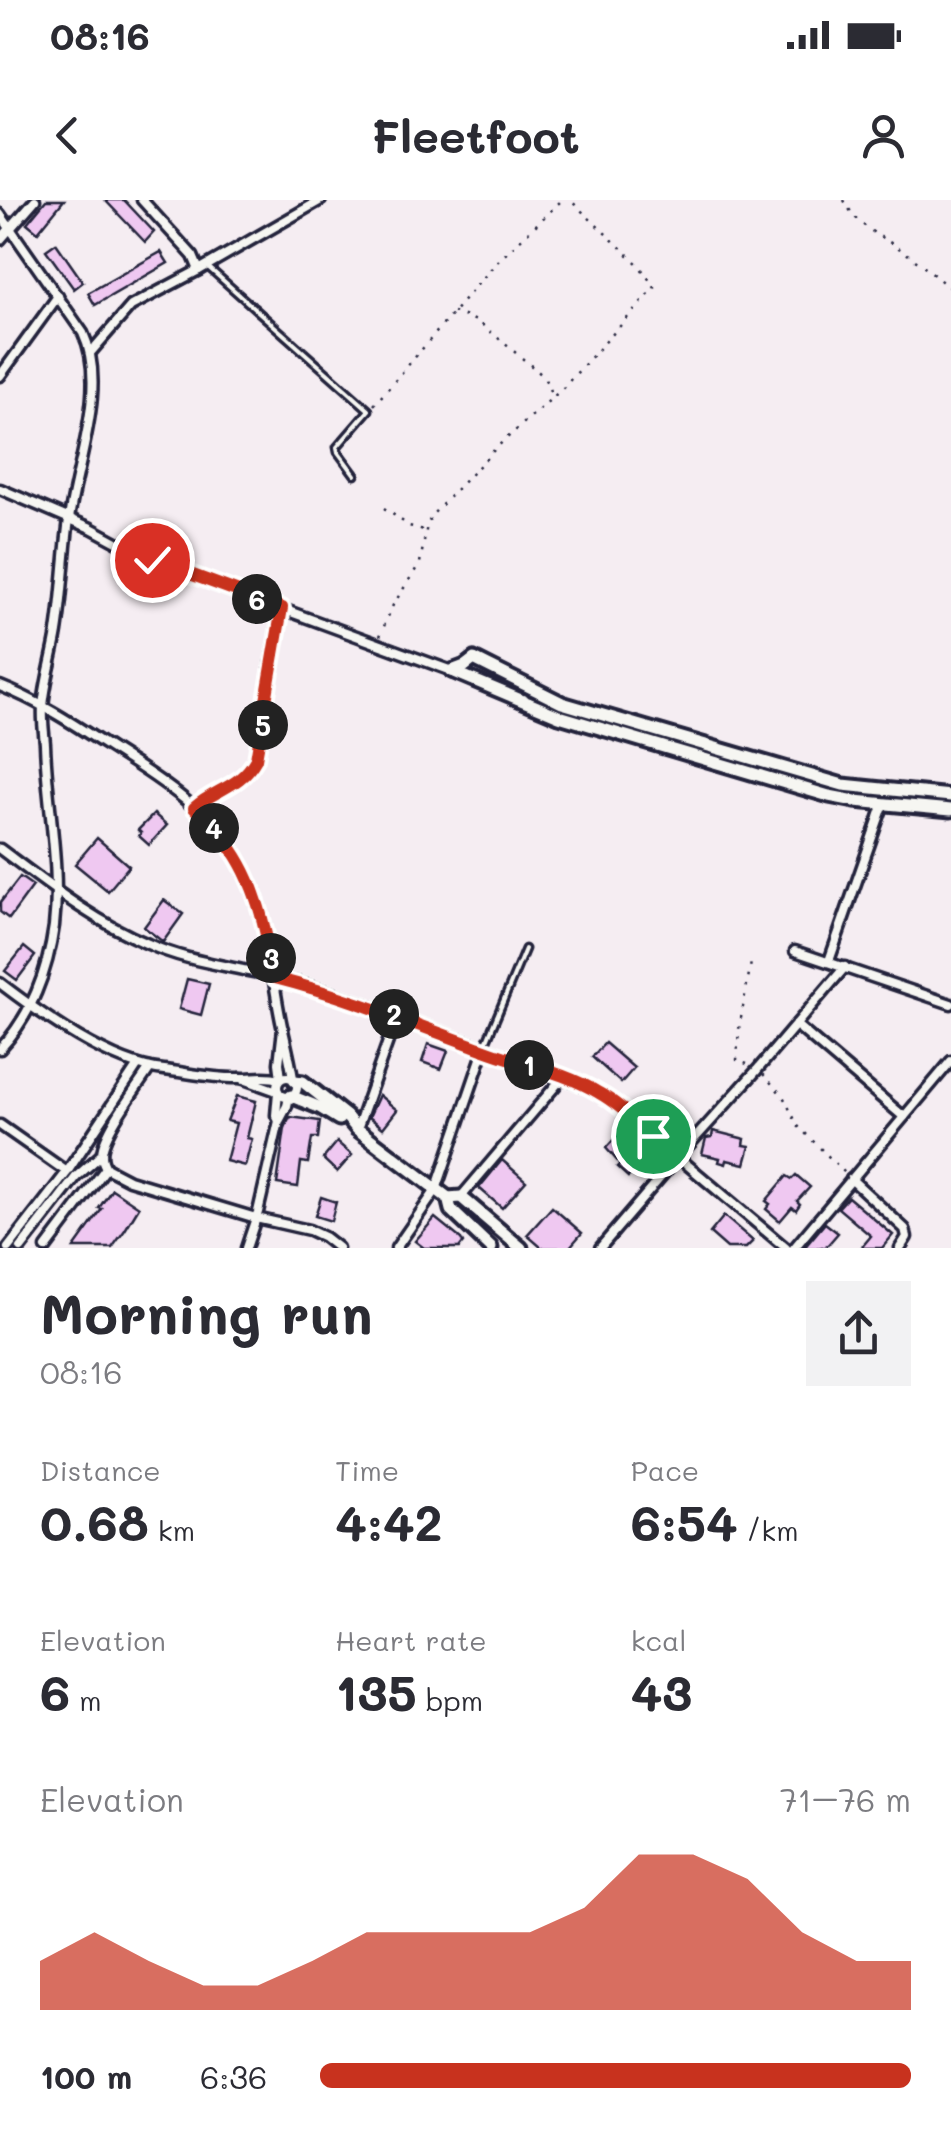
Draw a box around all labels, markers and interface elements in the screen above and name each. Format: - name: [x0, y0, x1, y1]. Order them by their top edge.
- text: 08:16: [50, 10, 150, 60]
- text: Fleetfoot: [371, 106, 580, 164]
- icon: back: [40, 108, 95, 163]
- icon: person: [856, 108, 911, 163]
- pin: [110, 518, 195, 603]
- icon: check: [125, 533, 180, 588]
- pin: 6: [232, 574, 282, 624]
- text: 6: [249, 581, 265, 617]
- pin: 5: [238, 700, 288, 750]
- text: 5: [255, 707, 271, 743]
- pin: 4: [189, 803, 239, 853]
- text: 4: [205, 810, 223, 846]
- pin: 3: [246, 933, 296, 983]
- text: 3: [263, 940, 279, 976]
- pin: 2: [369, 989, 419, 1039]
- text: 2: [386, 996, 402, 1032]
- pin: 1: [504, 1040, 554, 1090]
- text: 1: [523, 1047, 535, 1083]
- pin: [611, 1094, 696, 1179]
- icon: arrive: [626, 1109, 681, 1164]
- text: Morning run: [40, 1276, 373, 1348]
- button: share: [806, 1281, 911, 1386]
- text: 08:16: [40, 1350, 123, 1392]
- text: Distance: [40, 1452, 161, 1488]
- text: Time: [335, 1452, 399, 1488]
- text: Pace: [631, 1452, 699, 1488]
- text: 0.68: [40, 1488, 149, 1554]
- text: 4:42: [335, 1488, 443, 1554]
- text: 6:54: [631, 1488, 738, 1554]
- text: km: [149, 1512, 195, 1548]
- text: /km: [738, 1512, 799, 1548]
- text: Elevation: [40, 1622, 166, 1658]
- text: Heart rate: [335, 1622, 487, 1658]
- text: kcal: [631, 1622, 686, 1658]
- text: 6: [40, 1658, 70, 1724]
- text: 135: [335, 1658, 417, 1724]
- text: 43: [631, 1658, 692, 1724]
- text: m: [70, 1682, 102, 1718]
- text: bpm: [417, 1682, 483, 1718]
- text: Elevation: [40, 1778, 184, 1820]
- text: 71–76 m: [780, 1778, 911, 1820]
- text: 100 m: [40, 2055, 132, 2097]
- text: 6:36: [200, 2055, 267, 2097]

